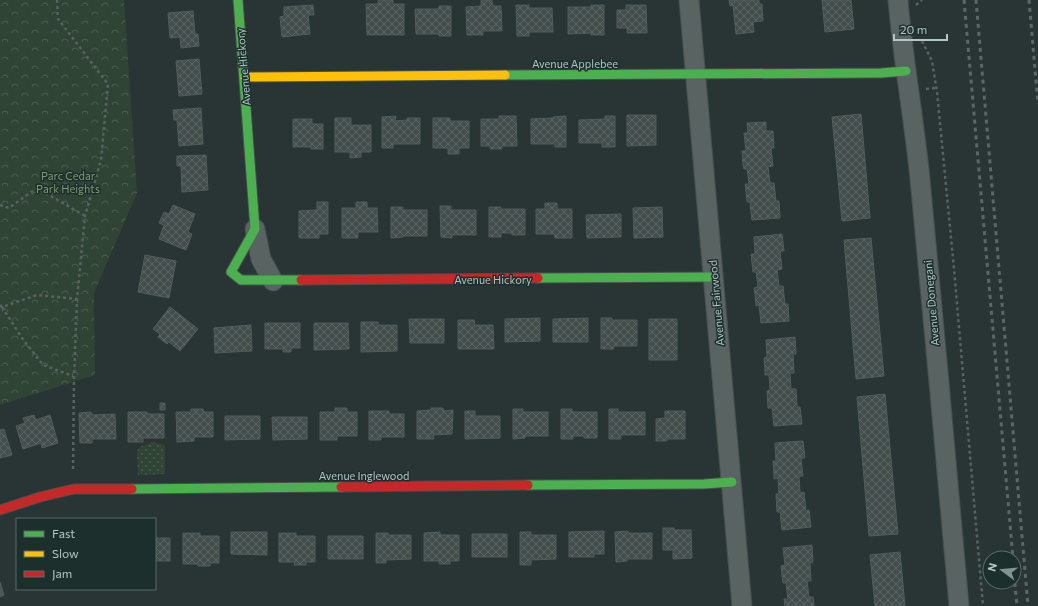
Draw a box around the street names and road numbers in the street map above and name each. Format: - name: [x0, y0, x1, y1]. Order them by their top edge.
- street label: Avenue Hickory: [233, 27, 253, 106]
- street label: Avenue Applebee: [532, 57, 618, 70]
- street label: Avenue Donegani: [921, 259, 941, 347]
- street label: Avenue Fairwood: [706, 260, 726, 346]
- street label: Avenue Hickory: [454, 273, 532, 286]
- street label: Avenue Inglewood: [319, 469, 409, 482]

